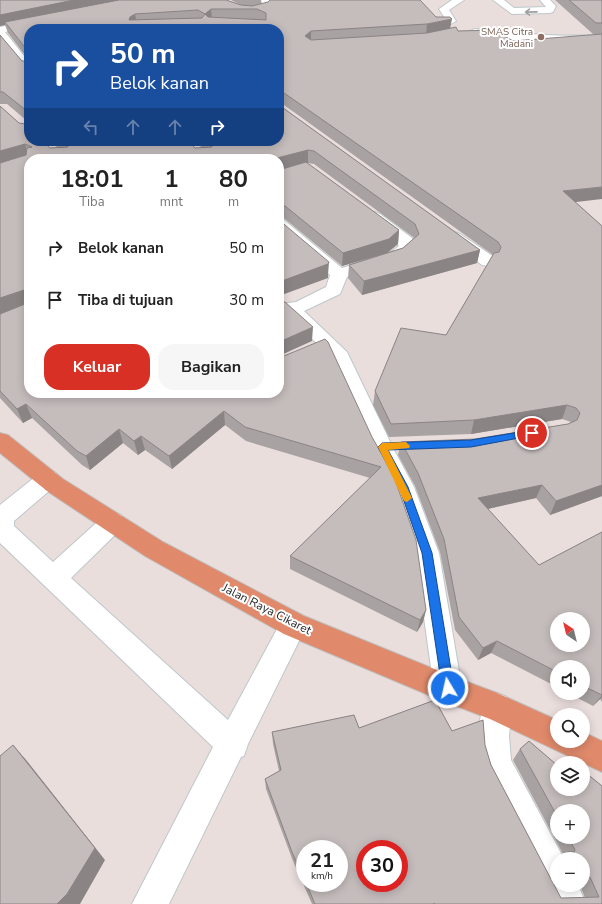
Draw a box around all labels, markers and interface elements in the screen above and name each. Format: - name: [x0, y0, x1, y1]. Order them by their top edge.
- one-way arrow: [525, 8, 538, 16]
- place label: SMAS Citra Madani: [481, 25, 533, 51]
- marker: SMAS Citra Madani: [536, 32, 546, 42]
- text: 50 m: [110, 35, 176, 73]
- icon: right: [44, 40, 96, 92]
- text: Belok kanan: [110, 71, 209, 95]
- icon: left: [80, 116, 102, 138]
- icon: ahead: [122, 116, 144, 138]
- icon: ahead: [164, 116, 186, 138]
- icon: right: [206, 116, 228, 138]
- text: 18:01: [60, 163, 124, 195]
- text: 1: [164, 163, 179, 195]
- text: 80: [219, 163, 248, 195]
- text: Tiba: [79, 193, 105, 211]
- text: mnt: [160, 193, 183, 211]
- text: m: [228, 193, 239, 211]
- icon: right: [44, 237, 66, 259]
- text: Belok kanan: [78, 238, 164, 258]
- text: 50 m: [229, 238, 264, 258]
- icon: arrive: [44, 289, 66, 311]
- text: Tiba di tujuan: [78, 290, 173, 310]
- text: 30 m: [229, 290, 264, 310]
- button: Keluar: [44, 344, 150, 390]
- button: Bagikan: [158, 344, 264, 390]
- pin: [515, 416, 549, 450]
- icon: arrive: [521, 422, 543, 444]
- street label: Jalan Raya Cikaret: [219, 579, 315, 639]
- north arrow: [550, 612, 590, 652]
- map controls: [550, 612, 590, 892]
- button: sound: [550, 660, 590, 700]
- position arrow: [427, 667, 469, 709]
- button: search: [550, 708, 590, 748]
- button: layers: [550, 756, 590, 796]
- button: +: [550, 804, 590, 844]
- speed limit sign: 30: [356, 840, 408, 892]
- text: 21: [310, 847, 334, 874]
- button: −: [550, 852, 590, 892]
- text: km/h: [311, 869, 333, 883]

